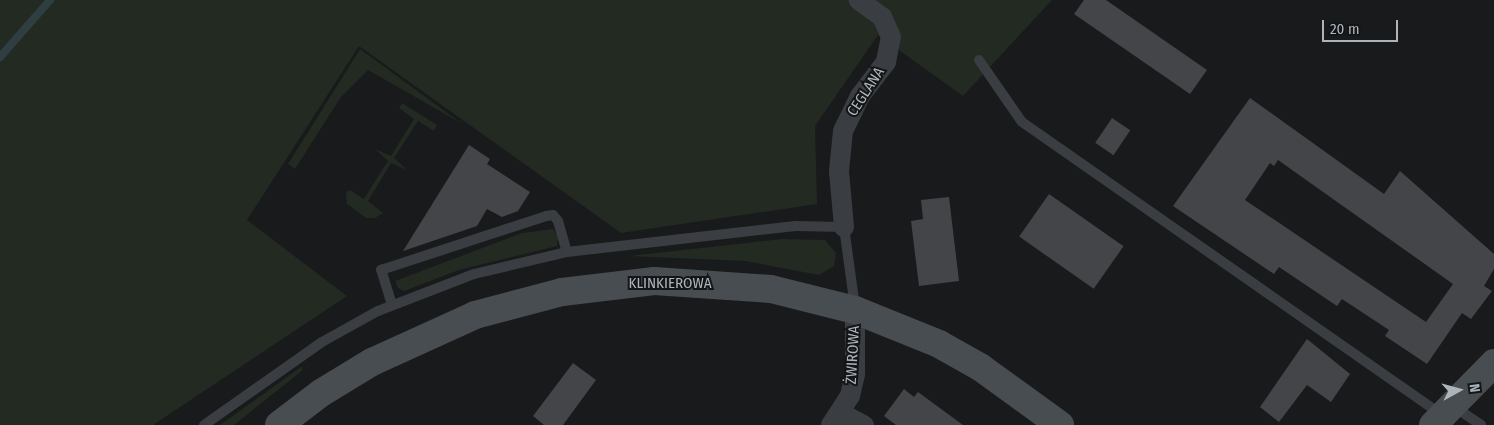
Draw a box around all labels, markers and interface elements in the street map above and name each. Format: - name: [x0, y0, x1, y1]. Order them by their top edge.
- scale bar: [1324, 10, 1400, 42]
- text: 20 m: [1330, 20, 1360, 38]
- street label: CEGLANA: [844, 64, 888, 120]
- street label: KLINKIEROWA: [628, 275, 712, 293]
- street label: ŻWIROWA: [842, 325, 864, 385]
- north arrow: [1434, 365, 1484, 415]
- text: N: [1465, 383, 1483, 393]

